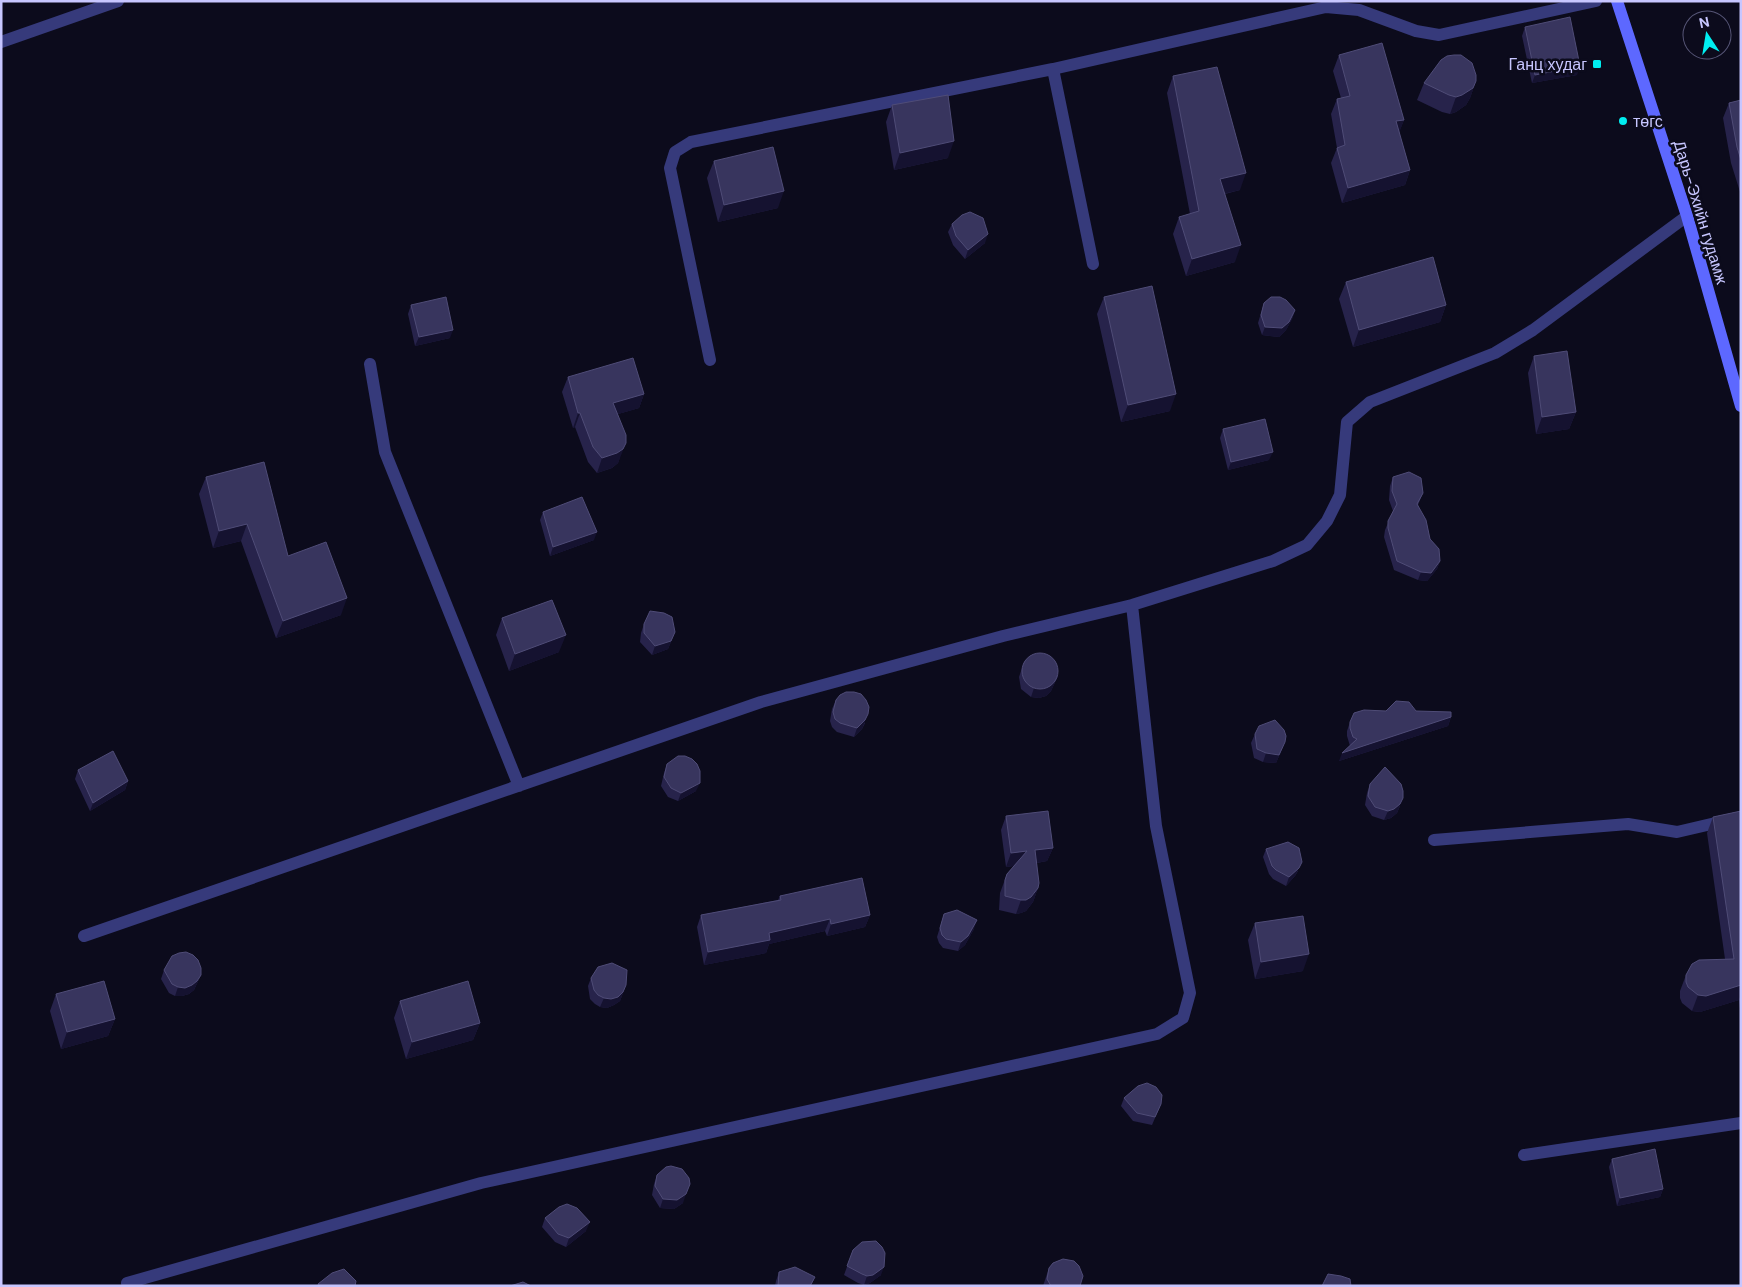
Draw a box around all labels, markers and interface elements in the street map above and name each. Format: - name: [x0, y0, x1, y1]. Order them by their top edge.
- north arrow: [1682, 10, 1732, 60]
- text: N: [1697, 12, 1711, 32]
- place label: Ганц худаг: [1509, 54, 1587, 75]
- marker: Ганц худаг: [1591, 58, 1603, 70]
- place label: төгс: [1633, 111, 1663, 132]
- marker: төгс: [1617, 115, 1629, 127]
- street label: Дарь-Эхийн гудамж: [1669, 138, 1732, 287]

